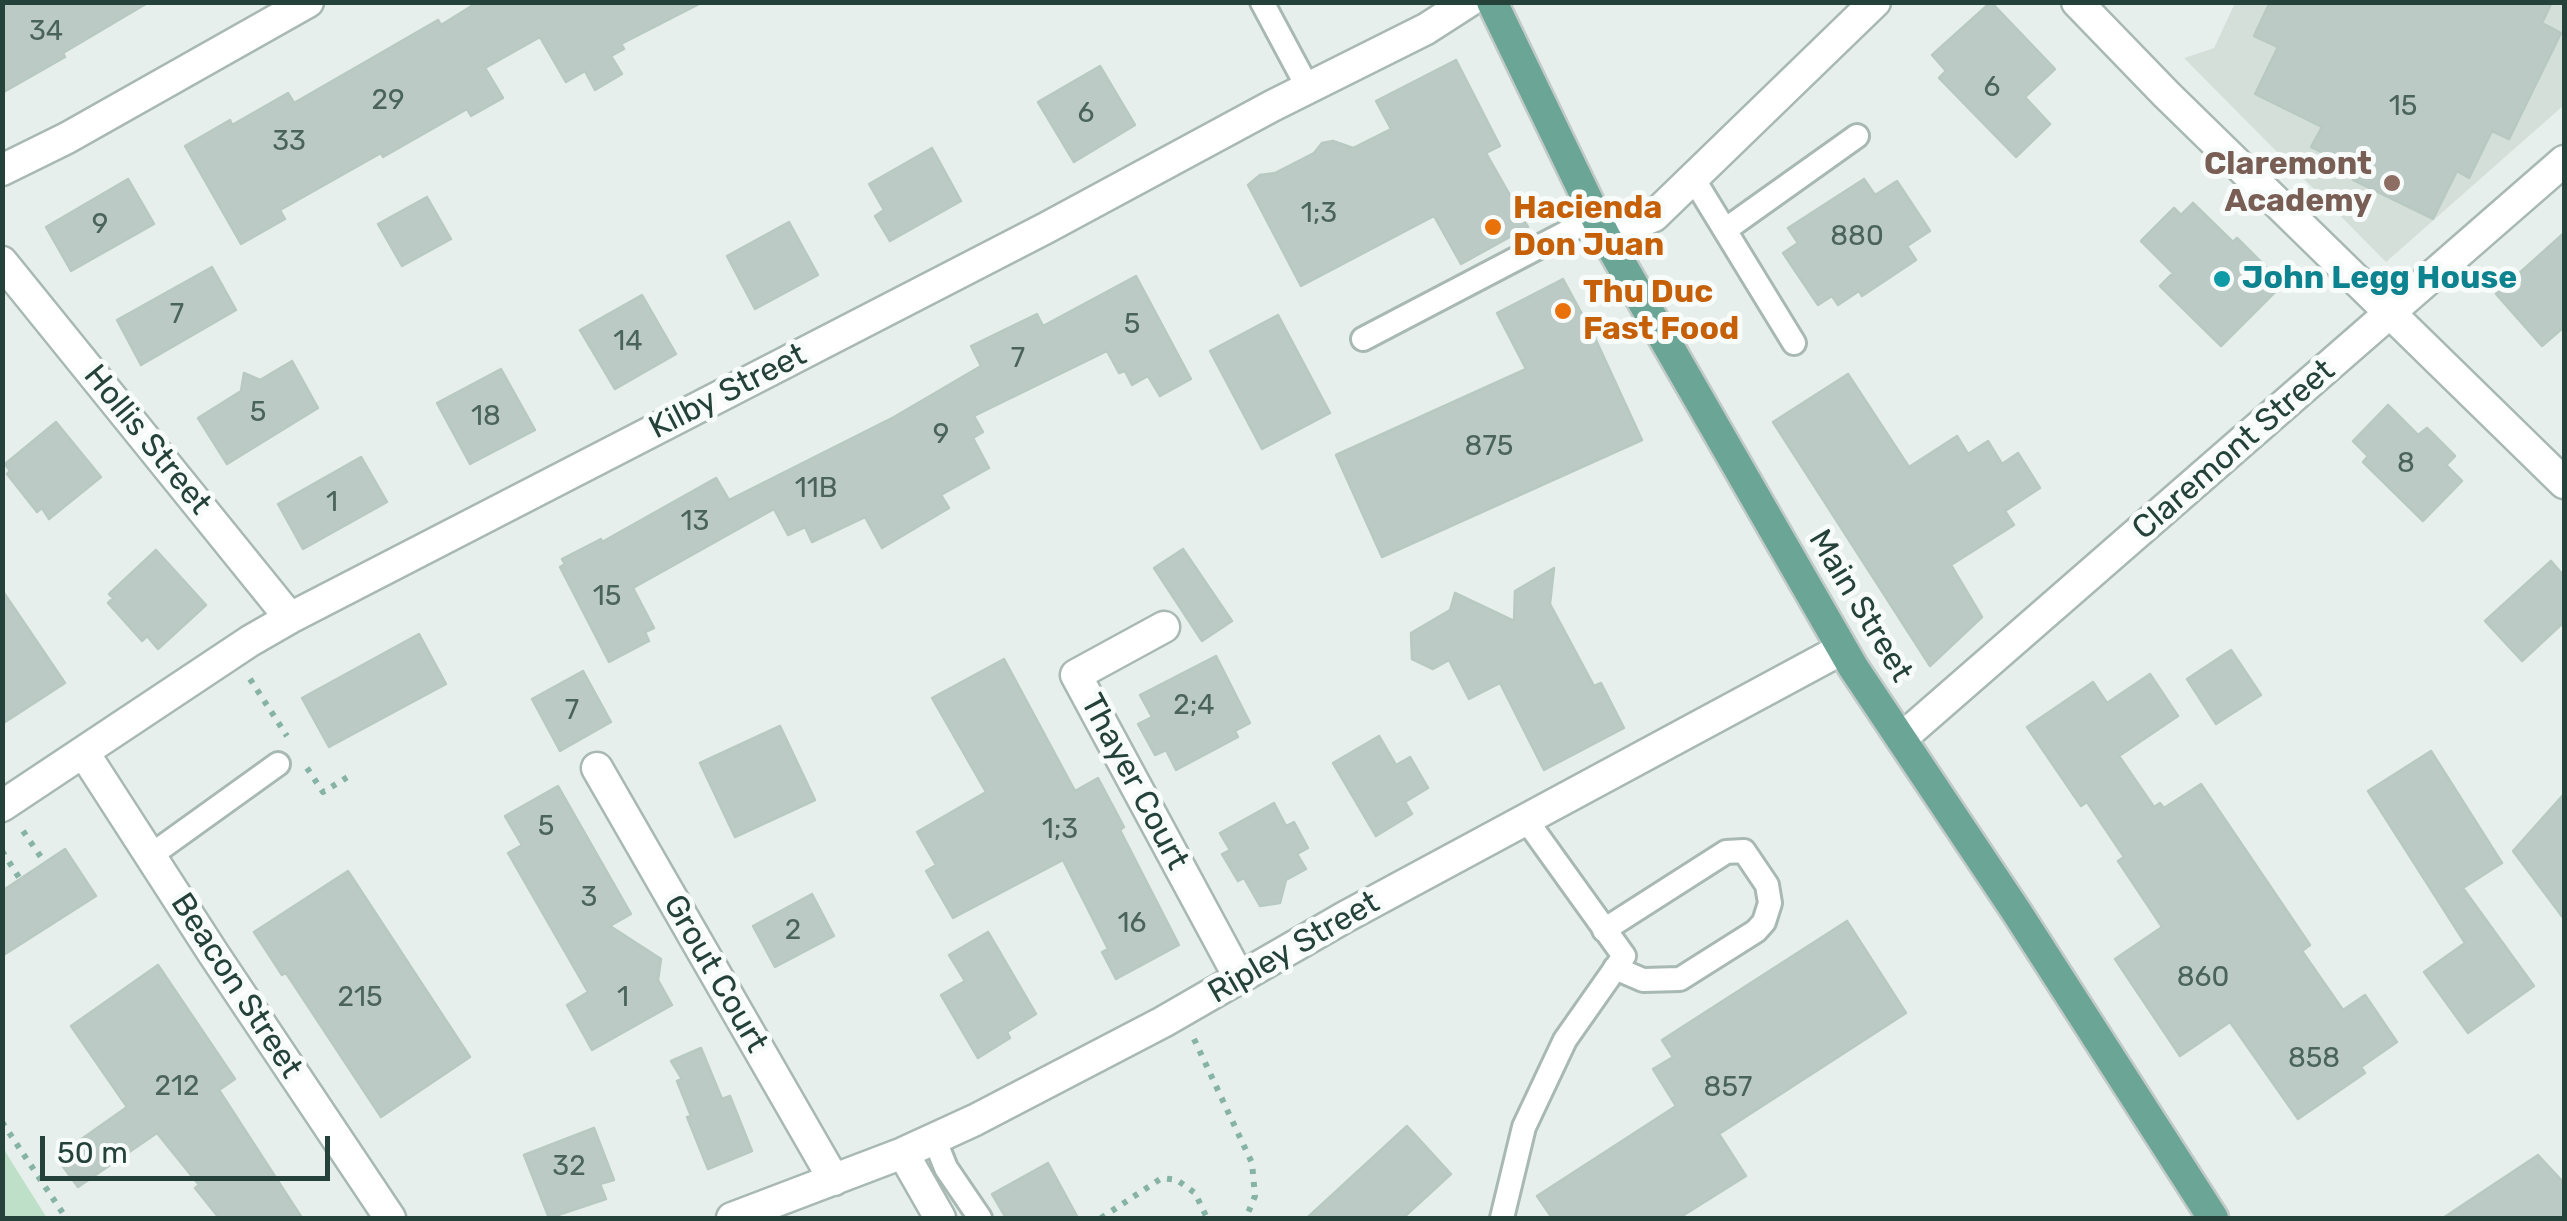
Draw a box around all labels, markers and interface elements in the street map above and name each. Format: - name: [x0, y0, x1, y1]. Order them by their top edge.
- house number: 34: [29, 15, 63, 49]
- house number: 6: [1984, 71, 2000, 105]
- house number: 29: [371, 84, 405, 118]
- house number: 15: [2389, 90, 2417, 124]
- house number: 6: [1078, 97, 1094, 131]
- house number: 33: [272, 125, 306, 159]
- place label: Claremont Academy: [2204, 146, 2372, 221]
- marker: Claremont Academy: [2381, 172, 2403, 194]
- place label: Hacienda Don Juan: [1513, 190, 1664, 265]
- house number: 1;3: [1301, 197, 1337, 231]
- house number: 9: [92, 208, 108, 242]
- marker: Hacienda Don Juan: [1482, 216, 1504, 238]
- house number: 880: [1830, 220, 1884, 254]
- place label: John Legg House: [2242, 260, 2517, 298]
- marker: John Legg House: [2211, 268, 2233, 290]
- place label: Thu Duc Fast Food: [1583, 274, 1739, 349]
- house number: 7: [170, 298, 184, 332]
- marker: Thu Duc Fast Food: [1552, 300, 1574, 322]
- house number: 5: [1124, 308, 1140, 342]
- house number: 14: [613, 325, 643, 359]
- street label: Kilby Street: [643, 336, 813, 448]
- house number: 7: [1011, 342, 1025, 376]
- street label: Claremont Street: [2125, 352, 2343, 548]
- street label: Hollis Street: [75, 358, 219, 522]
- house number: 5: [250, 396, 266, 430]
- house number: 18: [471, 400, 501, 434]
- house number: 9: [933, 418, 949, 452]
- house number: 875: [1465, 430, 1513, 464]
- house number: 8: [2397, 447, 2415, 481]
- house number: 11B: [795, 472, 837, 506]
- house number: 1: [326, 486, 338, 520]
- house number: 13: [681, 505, 709, 539]
- street label: Main Street: [1800, 523, 1920, 689]
- house number: 15: [593, 580, 621, 614]
- street label: Thayer Court: [1072, 688, 1196, 876]
- house number: 2;4: [1173, 689, 1215, 723]
- house number: 7: [565, 694, 579, 728]
- house number: 5: [538, 810, 554, 844]
- house number: 1;3: [1042, 813, 1078, 847]
- house number: 3: [581, 881, 597, 915]
- street label: Ripley Street: [1202, 884, 1386, 1012]
- street label: Beacon Street: [162, 886, 310, 1086]
- street label: Grout Court: [655, 889, 775, 1059]
- house number: 16: [1118, 907, 1146, 941]
- house number: 2: [785, 914, 801, 948]
- house number: 860: [2177, 961, 2229, 995]
- house number: 215: [337, 981, 383, 1015]
- house number: 1: [617, 981, 629, 1015]
- house number: 858: [2288, 1042, 2340, 1076]
- house number: 212: [155, 1070, 199, 1104]
- house number: 857: [1704, 1071, 1752, 1105]
- scale bar: [45, 1116, 335, 1178]
- text: 50 m: [57, 1135, 128, 1171]
- house number: 32: [552, 1150, 586, 1184]

